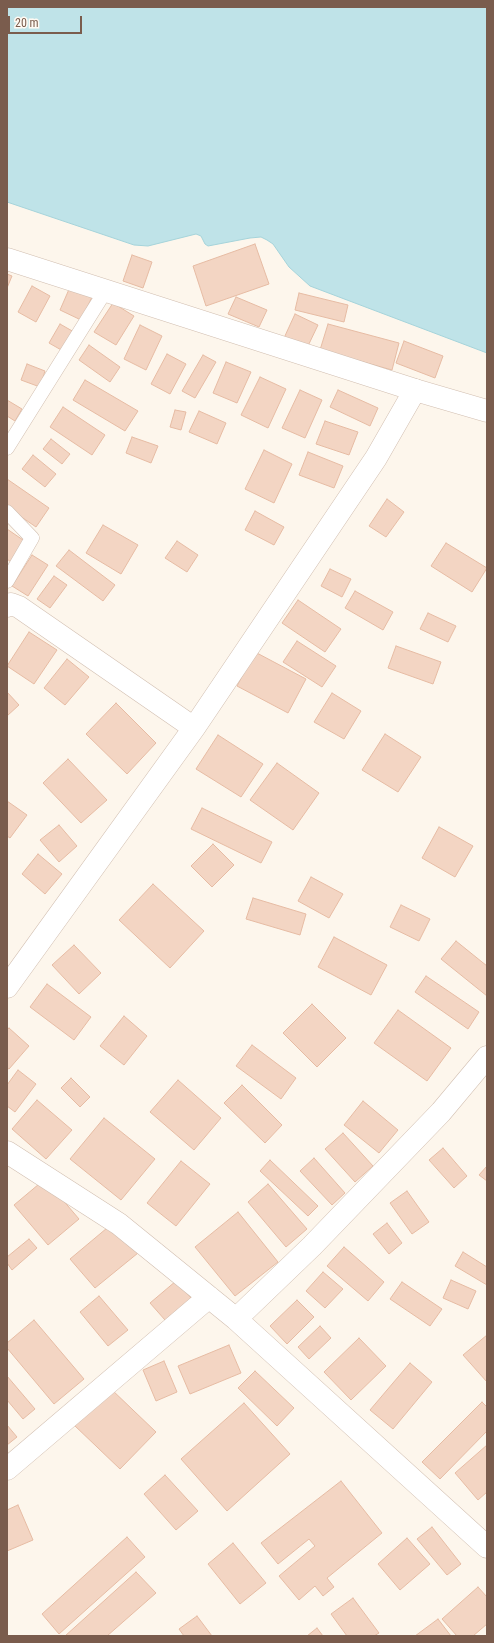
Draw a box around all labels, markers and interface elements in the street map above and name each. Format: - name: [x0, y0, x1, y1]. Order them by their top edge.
- scale bar: [10, 8, 84, 34]
- text: 20 m: [15, 16, 39, 30]

